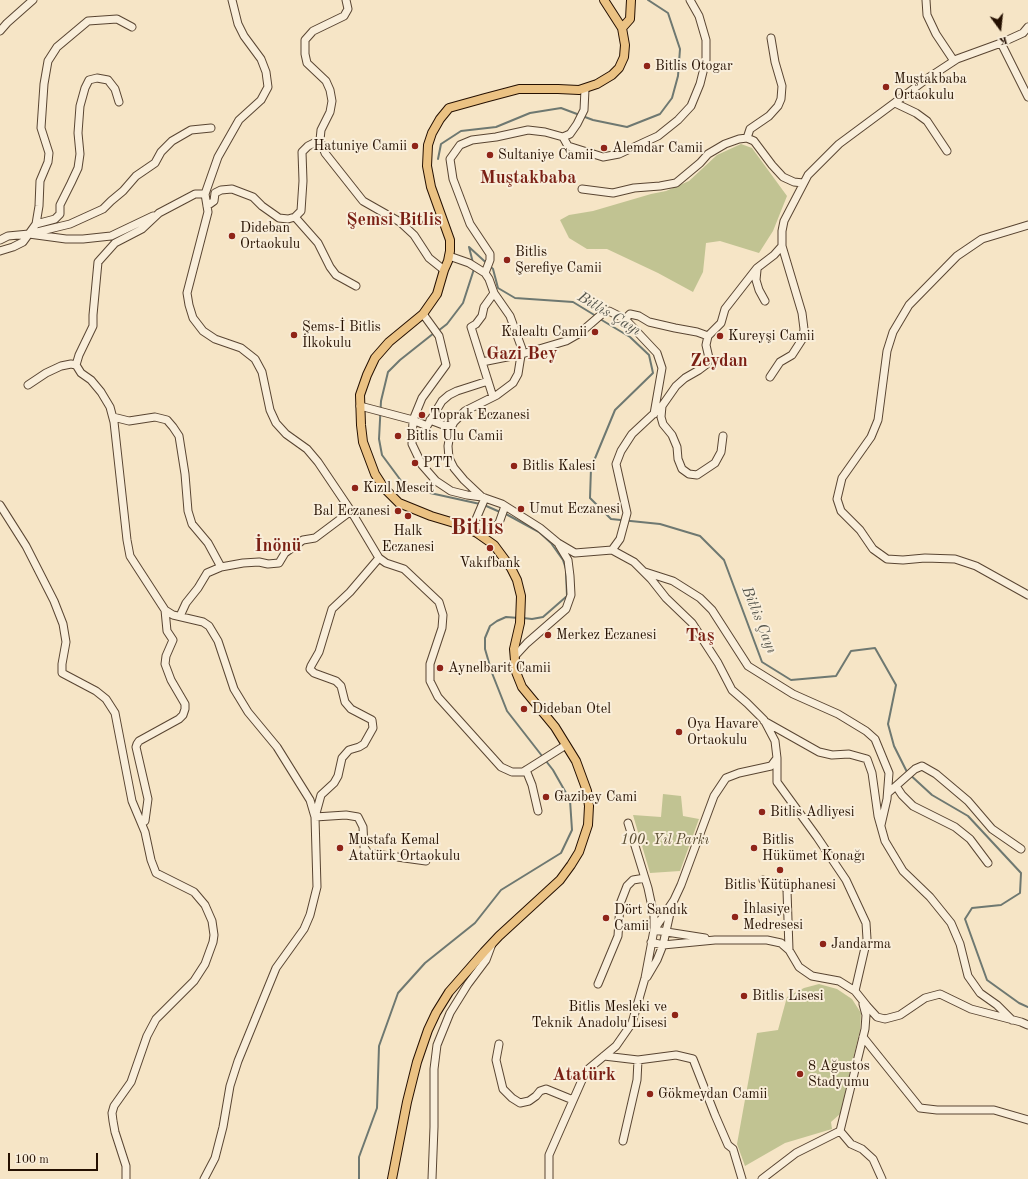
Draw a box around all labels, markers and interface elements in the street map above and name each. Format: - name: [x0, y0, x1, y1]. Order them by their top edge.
- north arrow: [980, 8, 1020, 48]
- text: K: [998, 34, 1009, 46]
- place label: Bitlis Otogar: [655, 58, 733, 74]
- marker: Bitlis Otogar: [642, 61, 652, 71]
- place label: Muştakbaba Ortaokulu: [894, 71, 967, 104]
- marker: Muştakbaba Ortaokulu: [881, 82, 891, 92]
- place label: Hatuniye Camii: [313, 138, 407, 154]
- place label: Alemdar Camii: [612, 140, 703, 156]
- marker: Hatuniye Camii: [410, 141, 420, 151]
- marker: Alemdar Camii: [599, 143, 609, 153]
- place label: Sultaniye Camii: [498, 147, 593, 163]
- marker: Sultaniye Camii: [485, 150, 495, 160]
- district label: Muştakbaba: [480, 167, 576, 189]
- district label: Şemsi Bitlis: [346, 209, 442, 231]
- place label: Dideban Ortaokulu: [240, 220, 300, 252]
- marker: Dideban Ortaokulu: [227, 231, 237, 241]
- place label: Bitlis Şerefiye Camii: [515, 244, 602, 276]
- marker: Bitlis Şerefiye Camii: [502, 255, 512, 265]
- water label: Bitlis Çayı: [574, 288, 644, 340]
- place label: Şems-İ Bitlis İlkokulu: [302, 319, 381, 352]
- place label: Kalealtı Camii: [501, 324, 587, 340]
- marker: Kalealtı Camii: [590, 327, 600, 337]
- place label: Kureyşi Camii: [728, 328, 814, 344]
- marker: Şems-İ Bitlis İlkokulu: [289, 330, 299, 340]
- marker: Kureyşi Camii: [715, 331, 725, 341]
- district label: Gazi Bey: [486, 343, 558, 365]
- district label: Zeydan: [690, 350, 748, 372]
- place label: Toprak Eczanesi: [430, 407, 530, 423]
- marker: Toprak Eczanesi: [417, 410, 427, 420]
- place label: Bitlis Ulu Camii: [406, 428, 503, 444]
- marker: Bitlis Ulu Camii: [393, 431, 403, 441]
- place label: PTT: [423, 455, 453, 471]
- marker: PTT: [410, 458, 420, 468]
- place label: Bitlis Kalesi: [522, 458, 595, 474]
- marker: Bitlis Kalesi: [509, 461, 519, 471]
- place label: Kızıl Mescit: [363, 480, 434, 496]
- marker: Kızıl Mescit: [350, 483, 360, 493]
- place label: Umut Eczanesi: [529, 501, 620, 517]
- place label: Bal Eczanesi: [313, 503, 390, 519]
- marker: Umut Eczanesi: [516, 504, 526, 514]
- marker: Bal Eczanesi: [393, 506, 403, 516]
- marker: Halk Eczanesi: [403, 511, 413, 521]
- district label: Bitlis: [451, 515, 503, 541]
- place label: Halk Eczanesi: [382, 523, 434, 556]
- district label: İnönü: [255, 535, 301, 557]
- marker: Vakıfbank: [485, 543, 495, 553]
- place label: Vakıfbank: [459, 555, 521, 571]
- water label: Bitlis Çayı: [737, 584, 781, 656]
- district label: Taş: [686, 625, 714, 647]
- place label: Merkez Eczanesi: [556, 627, 656, 643]
- marker: Merkez Eczanesi: [543, 630, 553, 640]
- place label: Aynelbarit Camii: [448, 660, 551, 676]
- marker: Aynelbarit Camii: [435, 663, 445, 673]
- place label: Dideban Otel: [532, 701, 611, 717]
- marker: Dideban Otel: [519, 704, 529, 714]
- place label: Oya Havare Ortaokulu: [687, 716, 758, 748]
- marker: Oya Havare Ortaokulu: [674, 727, 684, 737]
- place label: Gazibey Cami: [554, 789, 637, 805]
- marker: Gazibey Cami: [541, 792, 551, 802]
- place label: Bitlis Adliyesi: [770, 804, 855, 820]
- marker: Bitlis Adliyesi: [757, 807, 767, 817]
- place label: Mustafa Kemal Atatürk Ortaokulu: [348, 832, 460, 864]
- park label: 100. Yıl Parkı: [621, 832, 709, 848]
- place label: Bitlis Hükümet Konağı: [762, 832, 865, 864]
- marker: Mustafa Kemal Atatürk Ortaokulu: [335, 843, 345, 853]
- marker: Bitlis Hükümet Konağı: [749, 843, 759, 853]
- marker: Bitlis Kütüphanesi: [775, 865, 785, 875]
- place label: Bitlis Kütüphanesi: [724, 877, 836, 893]
- place label: İhlasiye Medresesi: [743, 901, 803, 934]
- place label: Dört Sandık Camii: [614, 902, 688, 934]
- marker: İhlasiye Medresesi: [730, 912, 740, 922]
- marker: Dört Sandık Camii: [601, 913, 611, 923]
- place label: Jandarma: [831, 936, 891, 952]
- marker: Jandarma: [818, 939, 828, 949]
- place label: Bitlis Lisesi: [752, 988, 823, 1004]
- marker: Bitlis Lisesi: [739, 991, 749, 1001]
- place label: Bitlis Mesleki ve Teknik Anadolu Lisesi: [532, 999, 667, 1032]
- marker: Bitlis Mesleki ve Teknik Anadolu Lisesi: [670, 1010, 680, 1020]
- place label: 8 Ağustos Stadyumu: [808, 1058, 870, 1090]
- district label: Atatürk: [552, 1064, 616, 1086]
- marker: 8 Ağustos Stadyumu: [795, 1069, 805, 1079]
- place label: Gökmeydan Camii: [658, 1086, 767, 1102]
- marker: Gökmeydan Camii: [645, 1089, 655, 1099]
- scale bar: [10, 1145, 100, 1171]
- text: 100 m: [15, 1154, 49, 1166]

